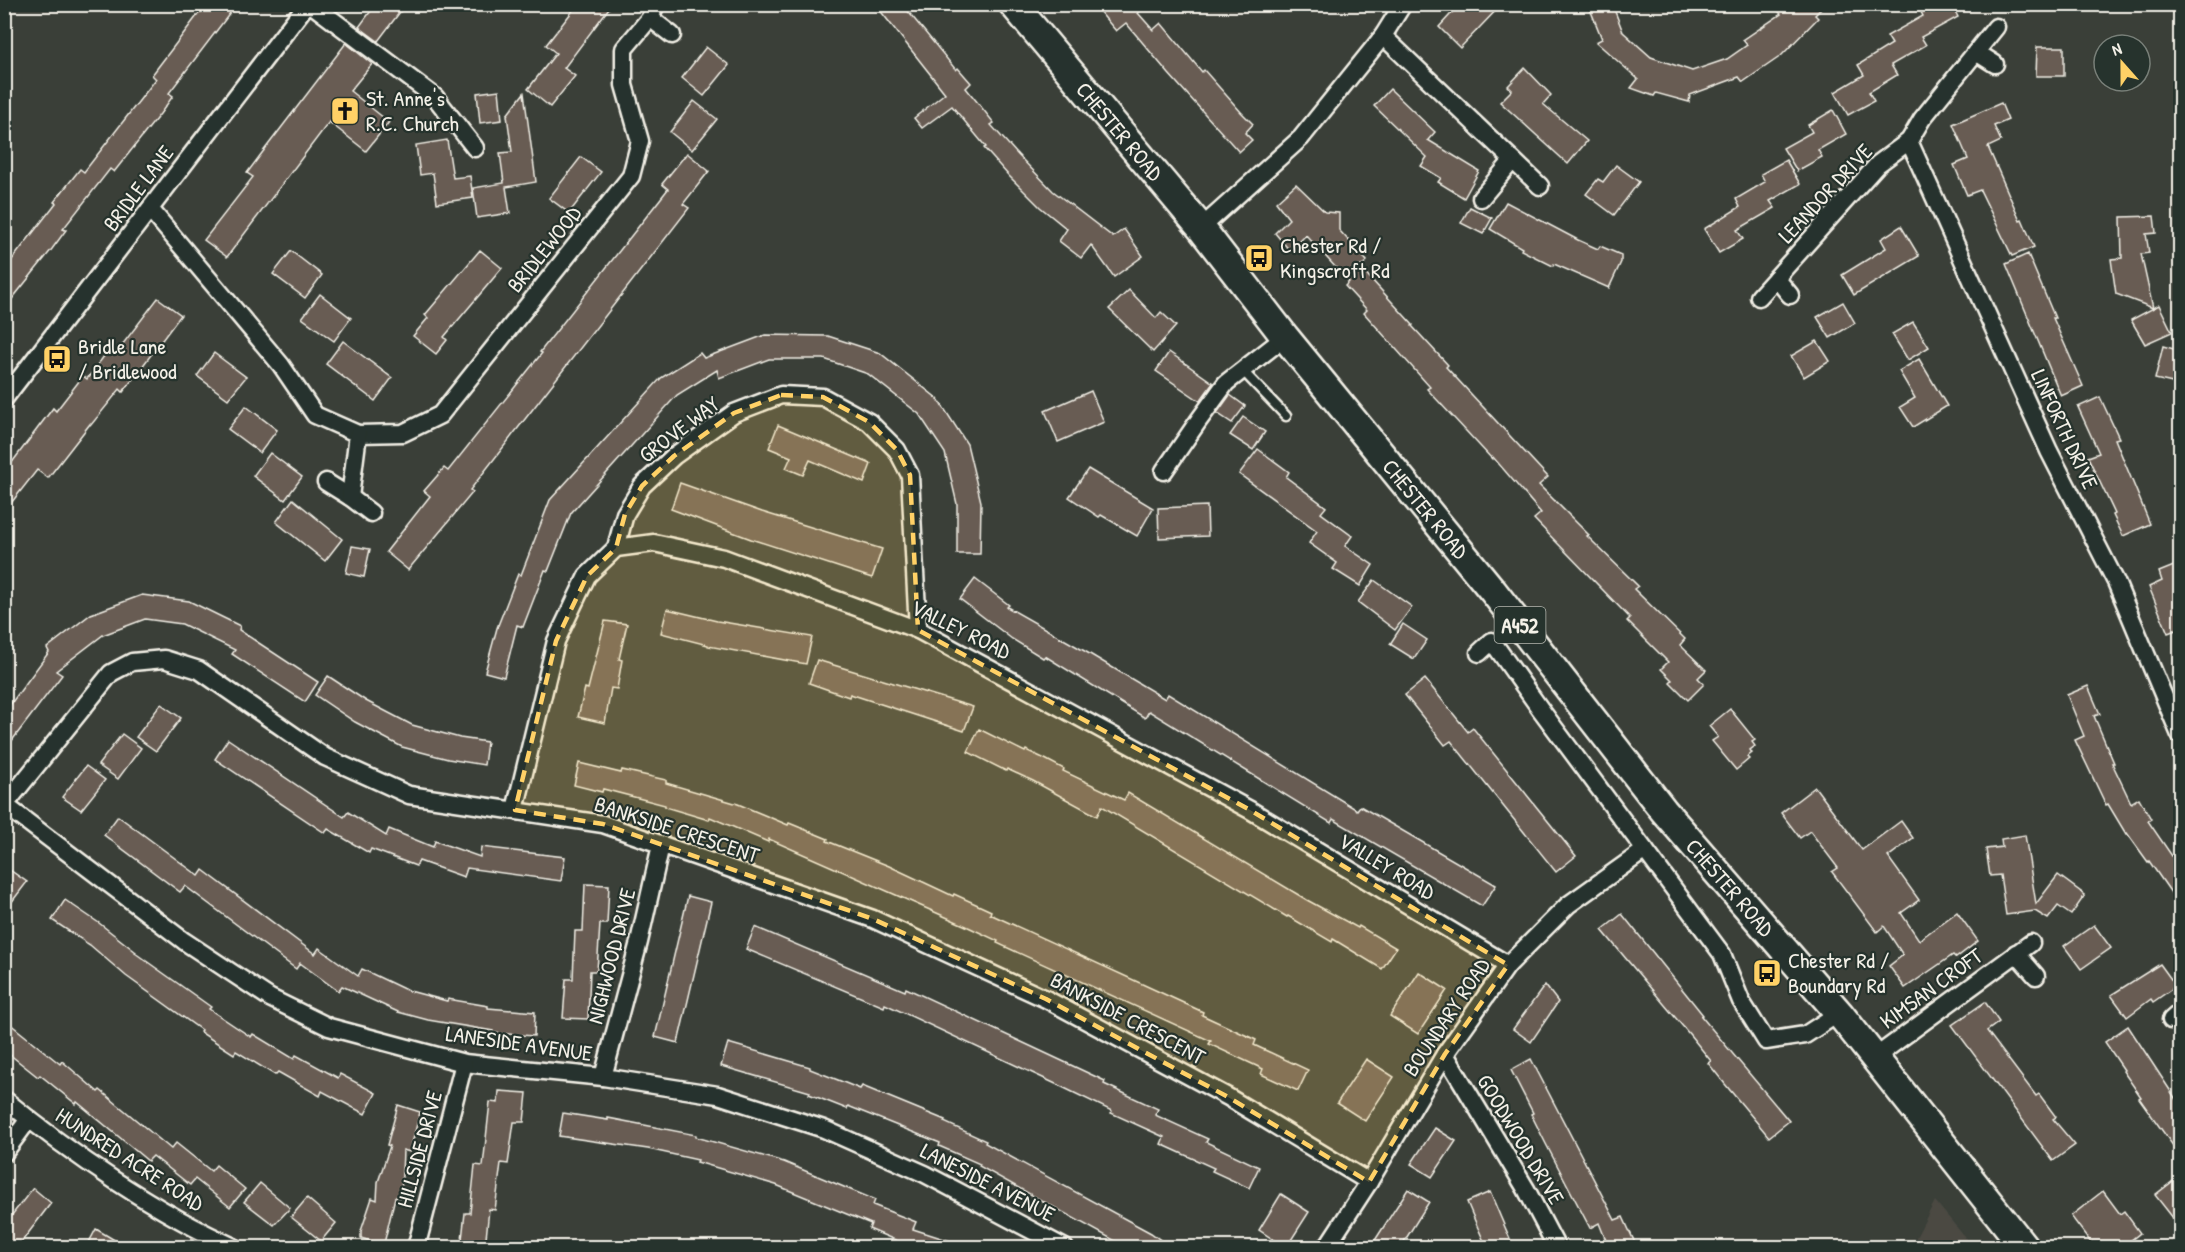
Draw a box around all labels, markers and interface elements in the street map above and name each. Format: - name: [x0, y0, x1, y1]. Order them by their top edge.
- north arrow: [2092, 33, 2152, 93]
- text: N: [2109, 37, 2125, 61]
- street label: CHESTER ROAD: [1069, 75, 1170, 187]
- place label: St. Anne's R.C. Church: [366, 83, 459, 138]
- church icon: St. Anne's R.C. Church: [329, 95, 361, 127]
- street label: LEANDOR DRIVE: [1771, 137, 1879, 249]
- street label: BRIDLE LANE: [96, 139, 180, 237]
- street label: BRIDLEWOOD: [500, 199, 588, 299]
- place label: Chester Rd / Kingscroft Rd: [1280, 230, 1390, 285]
- bus stop icon: Chester Rd / Kingscroft Rd: [1243, 242, 1275, 274]
- place label: Bridle Lane / Bridlewood: [78, 331, 177, 386]
- bus stop icon: Bridle Lane / Bridlewood: [41, 343, 73, 375]
- street label: LINFORTH DRIVE: [2024, 364, 2106, 494]
- street label: GROVE WAY: [632, 389, 726, 469]
- street label: CHESTER ROAD: [1376, 453, 1476, 565]
- street label: VALLEY ROAD: [906, 592, 1016, 666]
- road number: A452: [1494, 607, 1546, 643]
- street label: BANKSIDE CRESCENT: [591, 788, 764, 870]
- street label: VALLEY ROAD: [1333, 825, 1441, 907]
- street label: CHESTER ROAD: [1679, 832, 1781, 943]
- street label: NIGHWOOD DRIVE: [580, 885, 642, 1027]
- street label: KIMSAN CROFT: [1874, 940, 1989, 1035]
- place label: Chester Rd / Boundary Rd: [1788, 945, 1889, 1000]
- street label: BOUNDARY ROAD: [1395, 952, 1497, 1082]
- bus stop icon: Chester Rd / Boundary Rd: [1751, 957, 1783, 989]
- street label: BANKSIDE CRESCENT: [1045, 965, 1211, 1072]
- street label: LANESIDE AVENUE: [444, 1018, 594, 1068]
- street label: GOODWOOD DRIVE: [1470, 1068, 1572, 1210]
- street label: HILLSIDE DRIVE: [389, 1087, 449, 1211]
- street label: HUNDRED ACRE ROAD: [50, 1100, 210, 1218]
- street label: LANESIDE AVENUE: [916, 1135, 1061, 1229]

